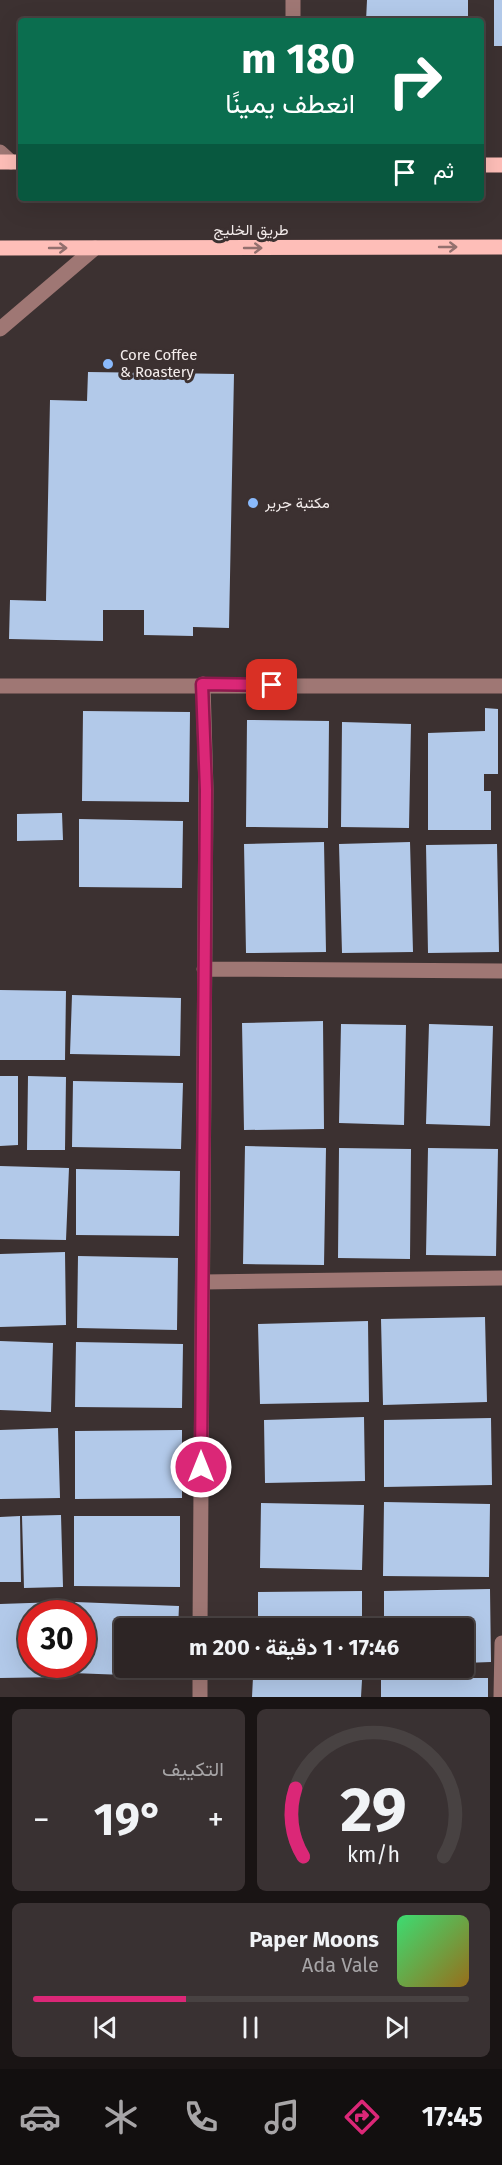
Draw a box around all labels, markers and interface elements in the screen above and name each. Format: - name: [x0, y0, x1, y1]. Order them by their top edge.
- text: 180 m: [241, 34, 355, 84]
- icon: right: [376, 42, 454, 120]
- text: انعطف يمينًا: [225, 88, 355, 120]
- icon: arrive: [388, 156, 421, 189]
- text: ثم: [433, 157, 454, 184]
- street label: طريق الخليج: [213, 221, 289, 241]
- one-way arrow: [438, 241, 458, 253]
- one-way arrow: [48, 242, 68, 254]
- one-way arrow: [243, 242, 263, 254]
- place label: Core Coffee & Roastery: [120, 346, 197, 381]
- marker: Core Coffee & Roastery: [101, 357, 115, 371]
- place label: مكتبة جرير: [264, 494, 330, 512]
- marker: مكتبة جرير: [246, 496, 260, 510]
- pin: [246, 659, 297, 710]
- icon: arrive: [255, 668, 288, 701]
- position arrow: [169, 1435, 233, 1499]
- speed limit sign: 30: [18, 1600, 96, 1678]
- text: 17:46 · 1 دقيقة · 200 m: [189, 1634, 399, 1661]
- text: التكييف: [162, 1757, 224, 1781]
- text: 29: [340, 1773, 407, 1848]
- text: 19°: [94, 1793, 163, 1847]
- text: −: [33, 1800, 50, 1840]
- text: +: [208, 1800, 224, 1840]
- text: km/h: [347, 1842, 400, 1868]
- text: Paper Moons: [249, 1926, 379, 1953]
- text: Ada Vale: [302, 1953, 379, 1977]
- icon: previous: [89, 2011, 122, 2044]
- icon: pause: [234, 2011, 267, 2044]
- icon: next: [380, 2011, 413, 2044]
- icon: car: [19, 2096, 61, 2138]
- icon: climate: [100, 2096, 142, 2138]
- icon: phone: [180, 2096, 222, 2138]
- icon: music: [261, 2096, 303, 2138]
- icon: directions: [341, 2096, 383, 2138]
- text: 17:45: [422, 2101, 483, 2133]

